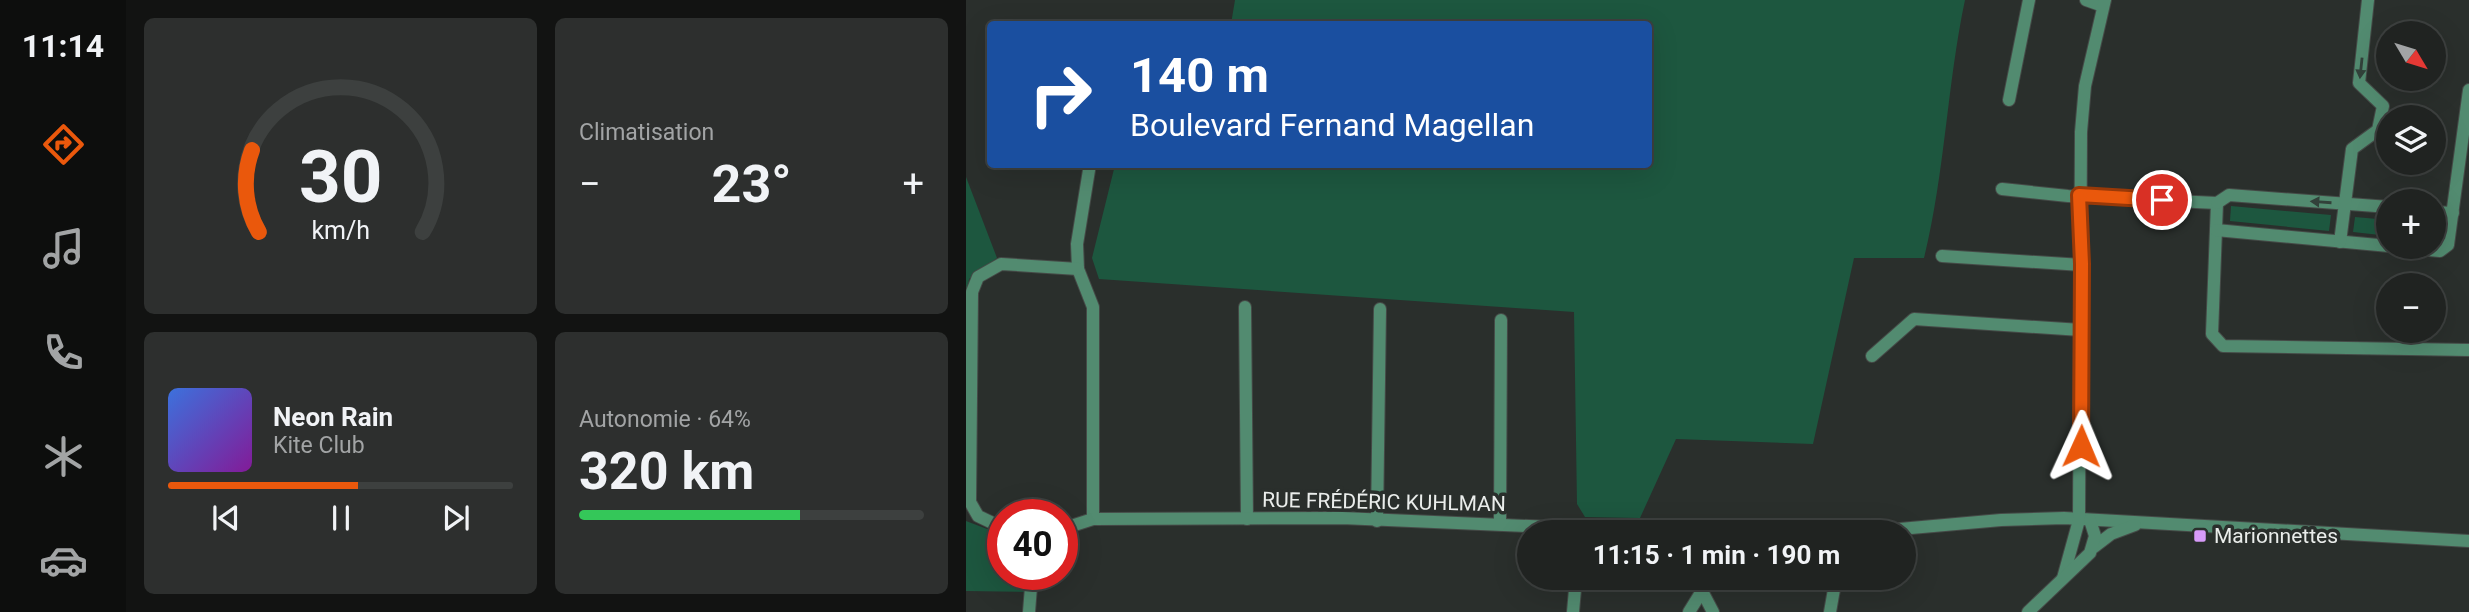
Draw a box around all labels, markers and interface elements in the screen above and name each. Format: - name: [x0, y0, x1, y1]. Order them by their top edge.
- north arrow: [2376, 21, 2446, 91]
- map controls: [2376, 21, 2446, 343]
- text: 11:14: [22, 27, 104, 65]
- text: 140 m: [1130, 47, 1269, 104]
- icon: right: [1015, 49, 1106, 140]
- one-way arrow: [2355, 57, 2366, 79]
- button: layers: [2376, 105, 2446, 175]
- text: Boulevard Fernand Magellan: [1130, 106, 1534, 144]
- text: Climatisation: [579, 119, 714, 146]
- icon: directions: [39, 120, 88, 169]
- text: 30: [299, 134, 382, 220]
- text: 23°: [712, 154, 792, 215]
- text: −: [579, 162, 601, 206]
- text: +: [902, 162, 924, 206]
- pin: [2132, 170, 2192, 230]
- icon: arrive: [2143, 181, 2181, 219]
- button: +: [2376, 189, 2446, 259]
- one-way arrow: [2310, 196, 2332, 207]
- text: km/h: [311, 216, 370, 245]
- icon: music: [39, 224, 88, 273]
- button: −: [2376, 273, 2446, 343]
- icon: phone: [39, 328, 88, 377]
- text: Neon Rain: [273, 402, 393, 432]
- text: Autonomie · 64%: [579, 406, 751, 433]
- position arrow: [2044, 409, 2118, 483]
- icon: climate: [39, 432, 88, 481]
- text: Kite Club: [273, 432, 365, 459]
- text: 320 km: [579, 441, 754, 502]
- street label: RUE FRÉDÉRIC KUHLMAN: [1262, 488, 1506, 516]
- icon: previous: [207, 499, 245, 537]
- icon: pause: [322, 499, 360, 537]
- icon: next: [437, 499, 475, 537]
- speed limit sign: 40: [987, 499, 1078, 590]
- place label: Marionnettes: [2214, 524, 2338, 548]
- marker: Marionnettes: [2192, 528, 2208, 544]
- icon: car: [39, 536, 88, 585]
- text: 11:15 · 1 min · 190 m: [1593, 540, 1840, 570]

